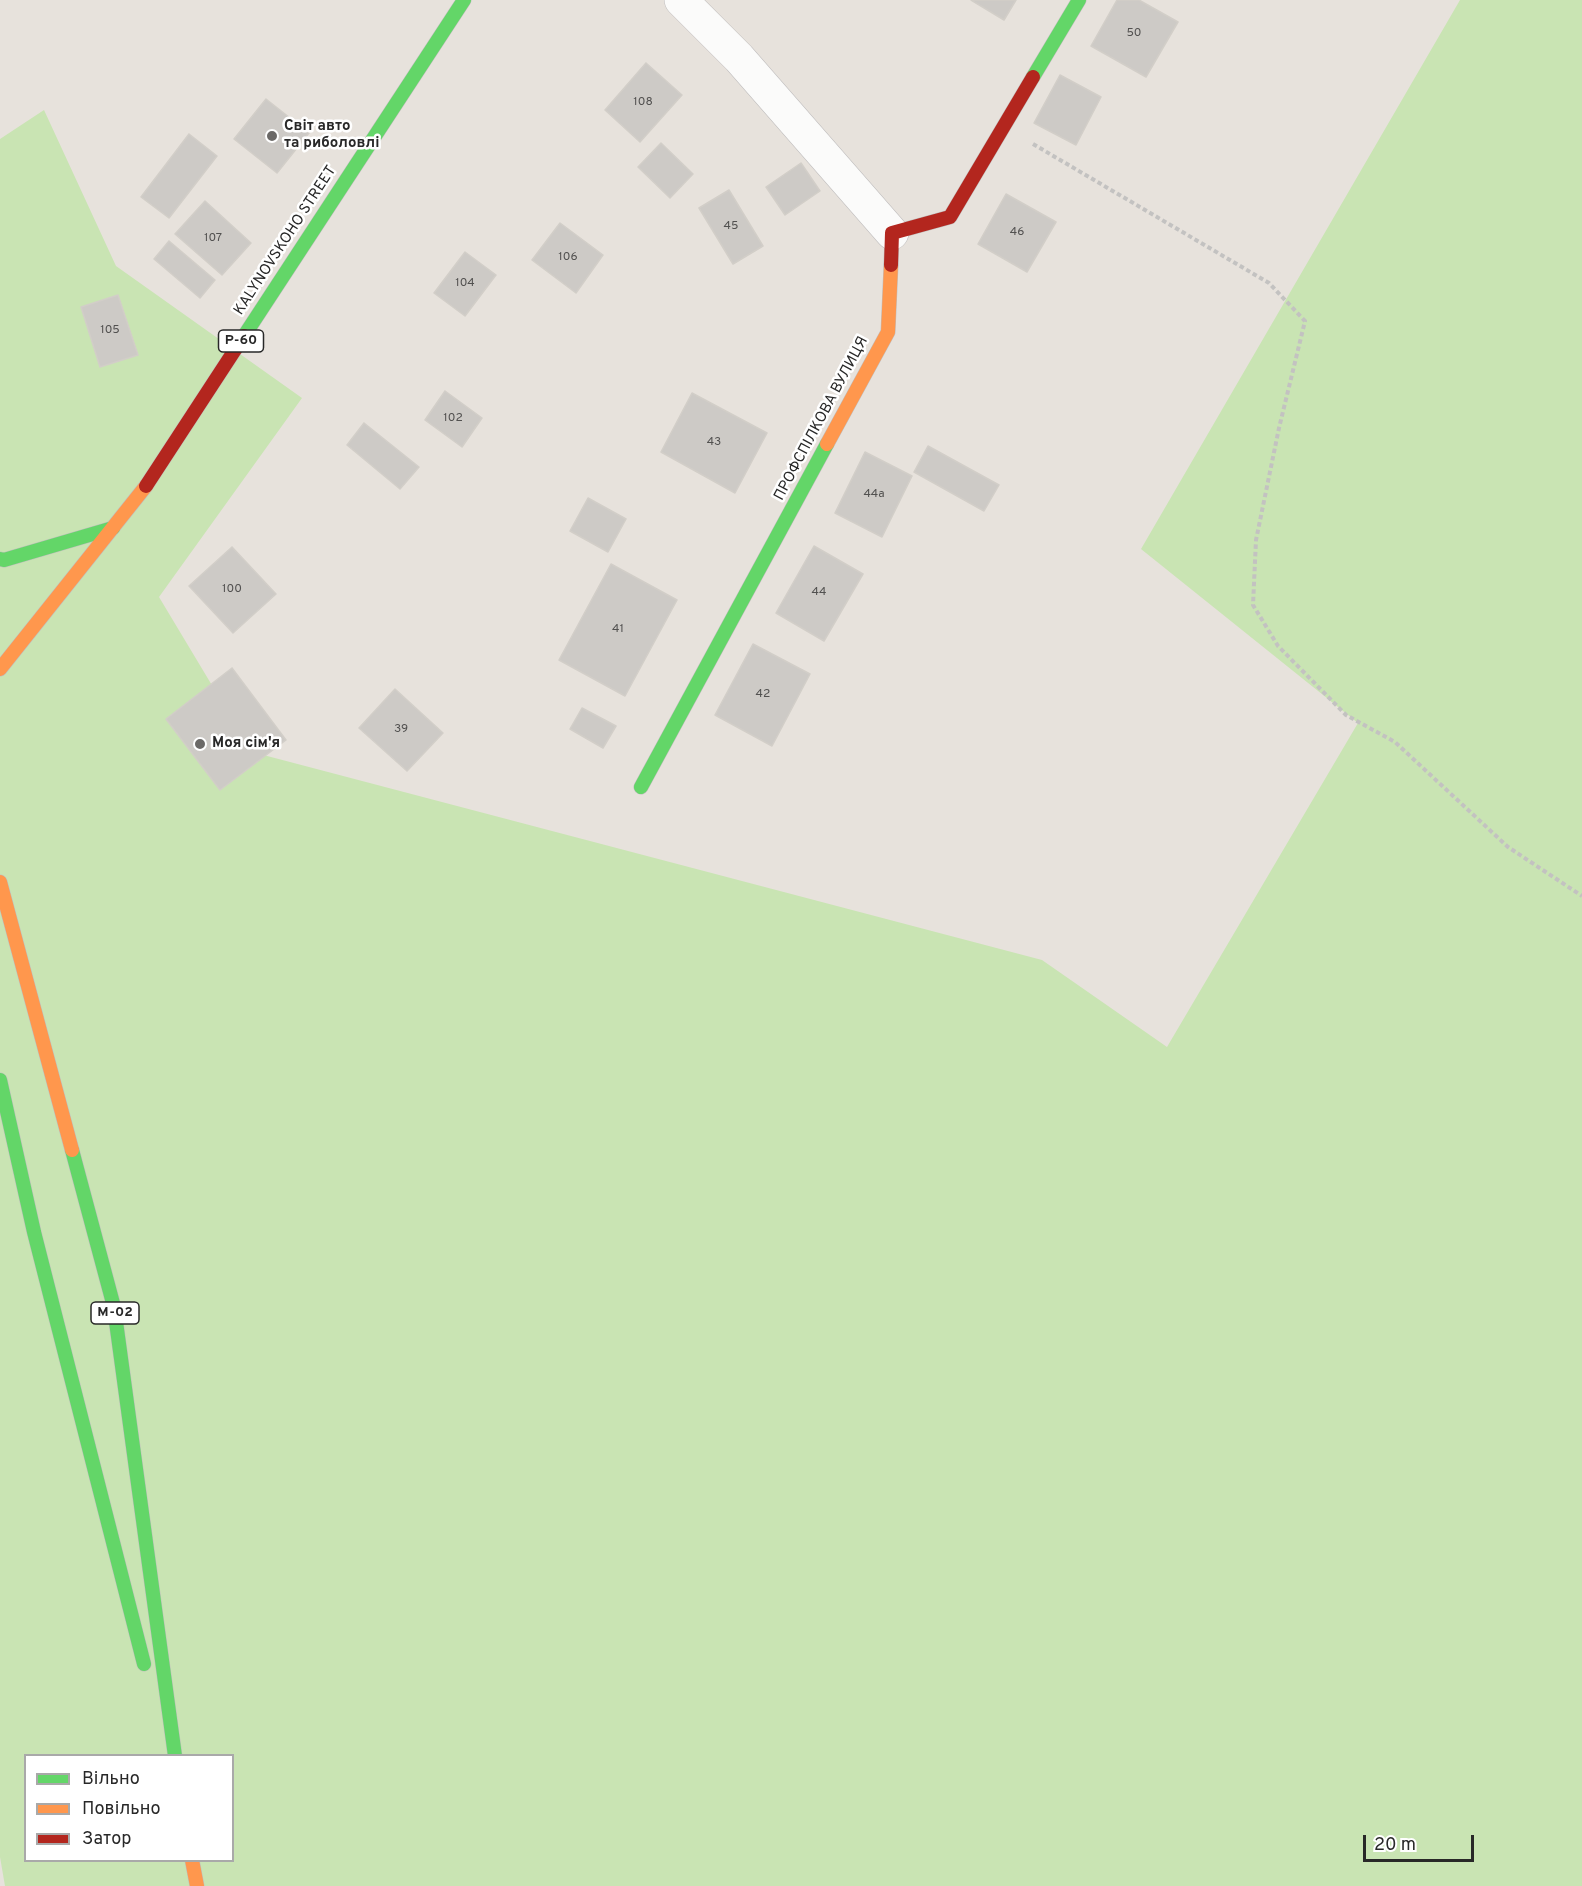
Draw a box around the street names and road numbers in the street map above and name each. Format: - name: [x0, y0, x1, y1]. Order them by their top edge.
- street label: KALYNOVSKOHO STREET: [231, 163, 341, 319]
- road number: Р-60: [218, 330, 264, 352]
- street label: ПРОФСПІЛКОВА ВУЛИЦЯ: [771, 334, 873, 504]
- road number: М-02: [91, 1302, 139, 1324]

